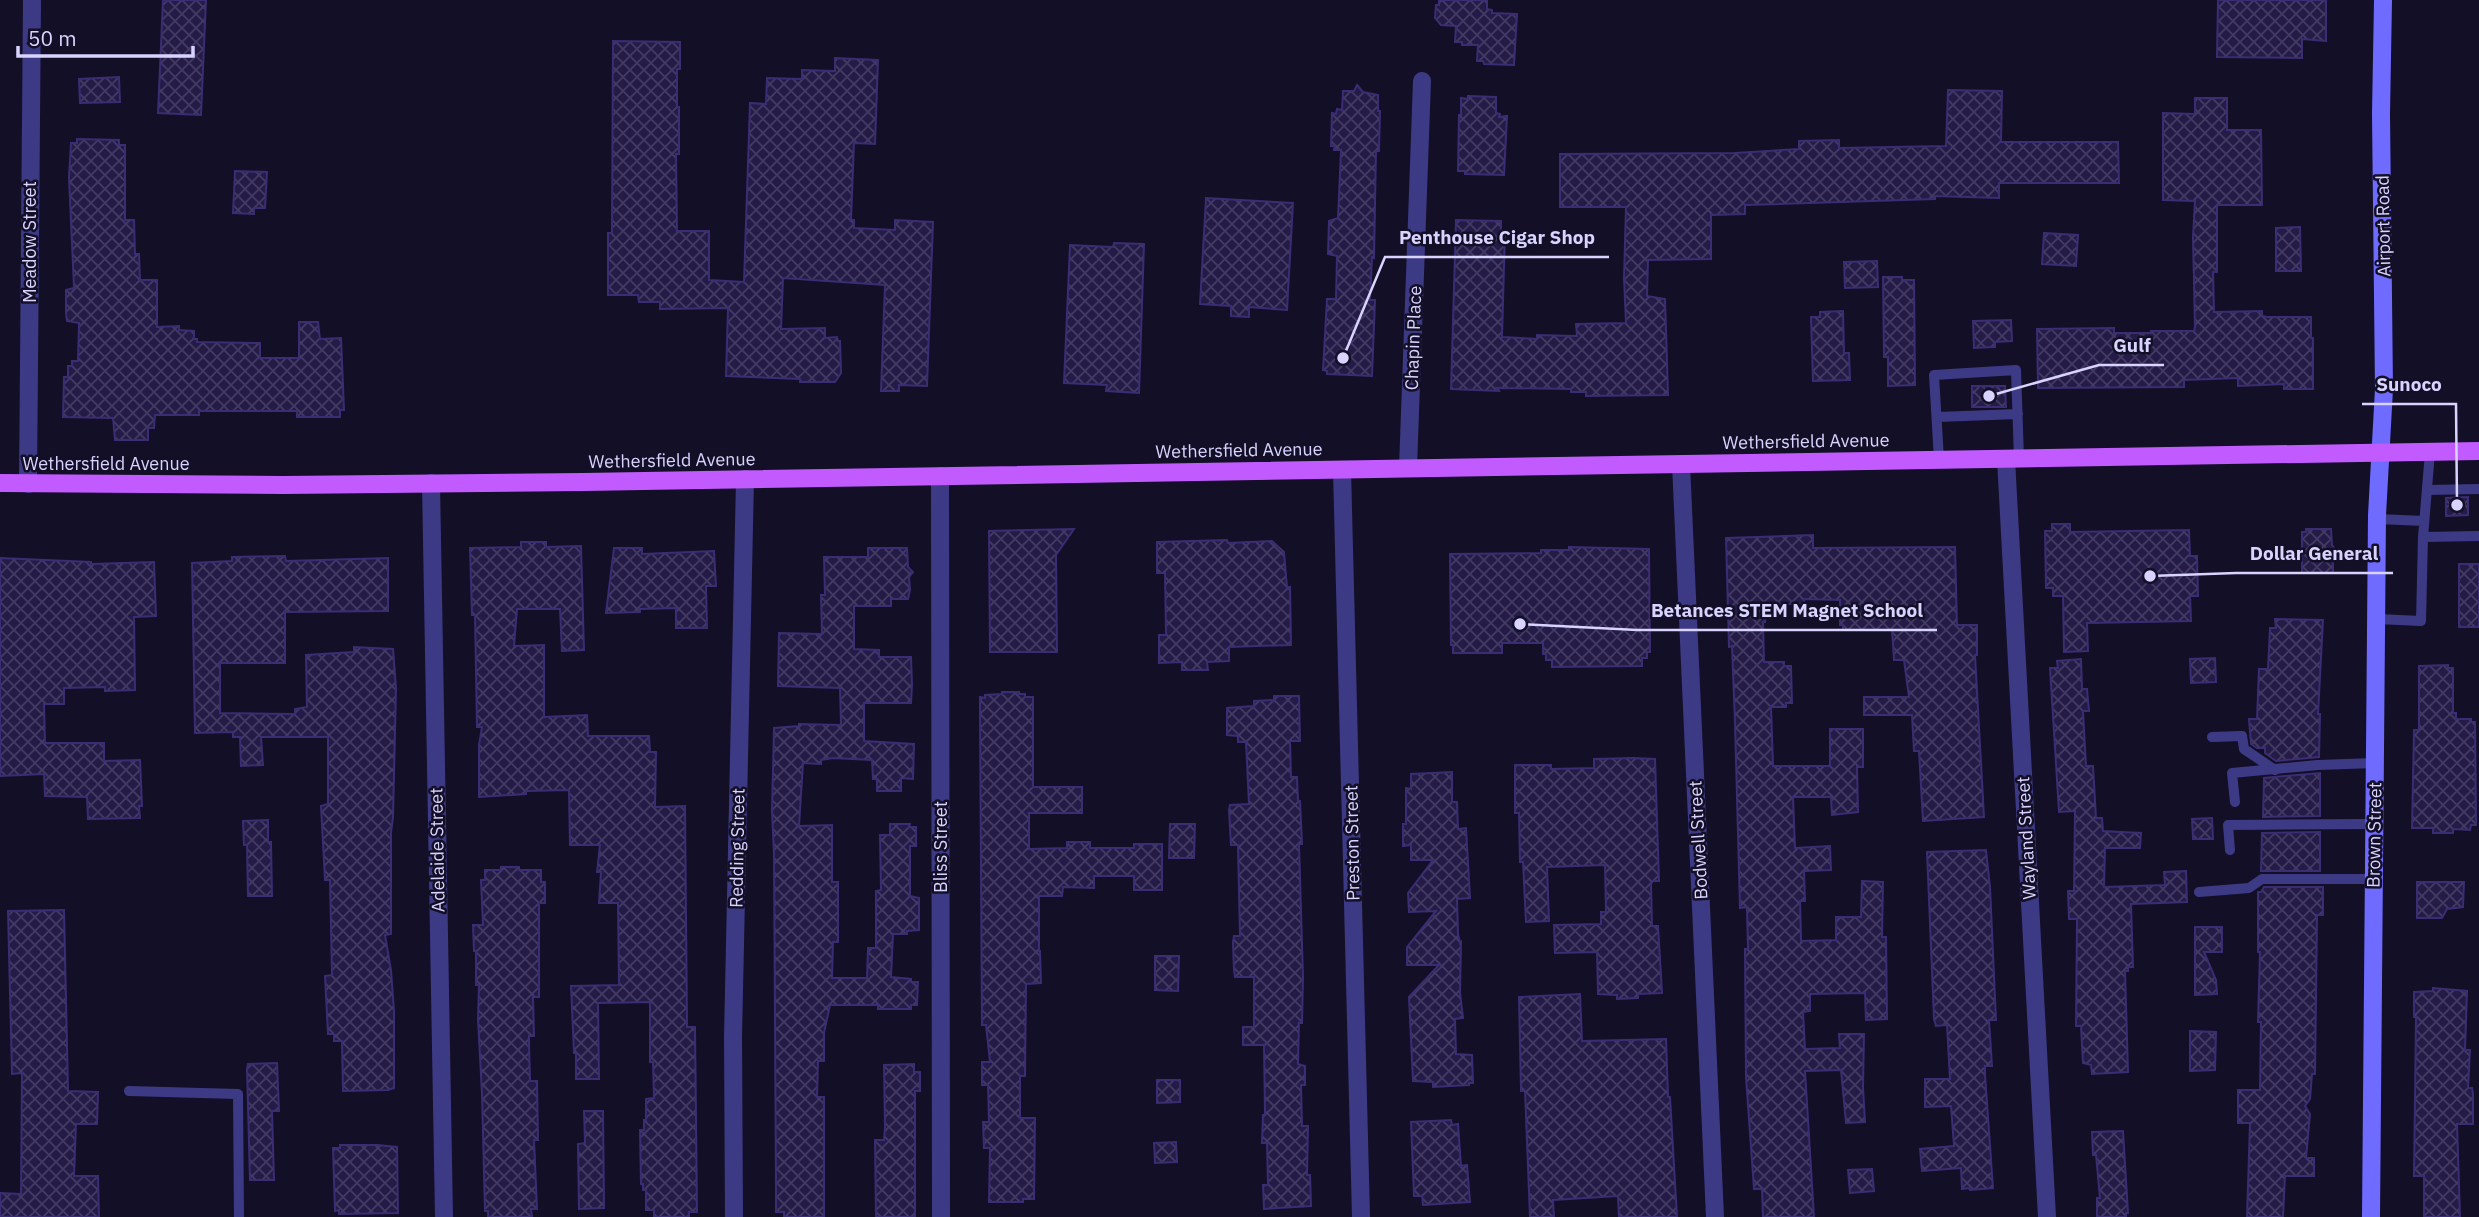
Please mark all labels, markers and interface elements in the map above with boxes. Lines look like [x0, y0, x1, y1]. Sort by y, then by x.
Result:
scale bar [18, 14, 192, 58]
text: 50 m [28, 24, 77, 52]
street label: Airport Road [2371, 175, 2395, 277]
street label: Meadow Street [18, 181, 41, 303]
callout: Penthouse Cigar Shop [1385, 217, 1609, 257]
text: Penthouse Cigar Shop [1399, 225, 1595, 249]
street label: Chapin Place [1400, 285, 1426, 391]
callout: Gulf [2099, 325, 2164, 365]
text: Gulf [2113, 333, 2151, 357]
callout: Sunoco [2362, 364, 2456, 404]
text: Sunoco [2376, 372, 2442, 396]
street label: Wethersfield Avenue [1722, 428, 1890, 454]
street label: Wethersfield Avenue [1155, 437, 1323, 463]
street label: Wethersfield Avenue [588, 447, 756, 473]
street label: Wethersfield Avenue [22, 452, 190, 475]
callout: Dollar General [2236, 533, 2393, 573]
text: Dollar General [2250, 541, 2379, 565]
callout: Betances STEM Magnet School [1637, 590, 1937, 630]
text: Betances STEM Magnet School [1651, 598, 1923, 622]
street label: Wayland Street [2011, 776, 2041, 900]
street label: Bodwell Street [1683, 780, 1713, 900]
street label: Brown Street [2362, 782, 2386, 888]
street label: Preston Street [1339, 785, 1365, 901]
street label: Adelaide Street [424, 787, 450, 913]
street label: Redding Street [724, 788, 750, 908]
street label: Bliss Street [929, 801, 952, 893]

